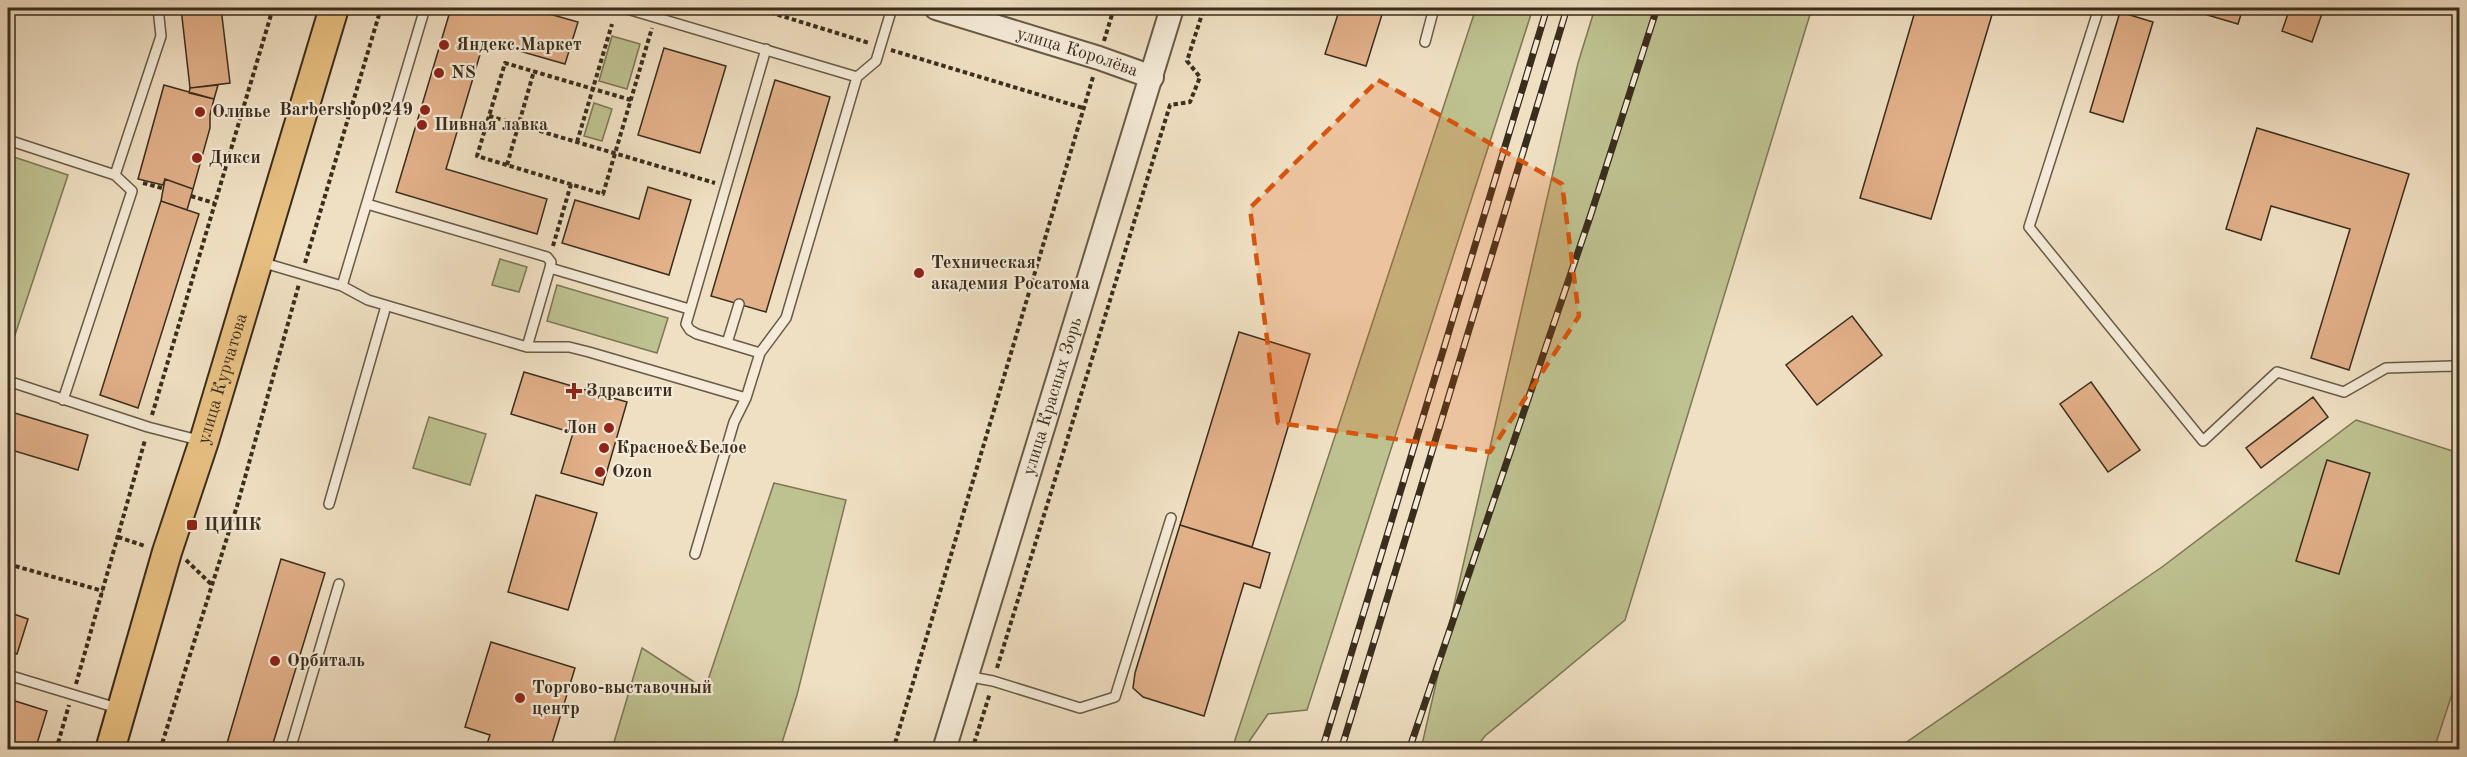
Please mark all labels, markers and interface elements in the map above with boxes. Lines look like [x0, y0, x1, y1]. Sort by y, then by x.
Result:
street label: улица Королёва [1014, 24, 1140, 80]
place label: Яндекс.Маркет [456, 36, 582, 54]
marker: Яндекс.Маркет [437, 38, 451, 52]
place label: NS [451, 64, 476, 82]
marker: NS [432, 66, 446, 80]
place label: Barbershop0249 [279, 101, 413, 119]
place label: Оливье [212, 103, 271, 121]
marker: Barbershop0249 [418, 103, 432, 117]
marker: Оливье [193, 105, 207, 119]
place label: Пивная лавка [434, 116, 548, 134]
marker: Пивная лавка [415, 118, 429, 132]
place label: Дикси [209, 149, 261, 167]
marker: Дикси [190, 151, 204, 165]
place label: Техническая академия Росатома [931, 254, 1090, 293]
marker: Техническая академия Росатома [912, 266, 926, 280]
street label: улица Курчатова [195, 311, 251, 447]
street label: улица Красных Зорь [1020, 315, 1085, 478]
place label: Здравсити [586, 382, 672, 400]
marker: Здравсити [567, 384, 581, 398]
place label: Лон [564, 419, 597, 437]
marker: Лон [602, 421, 616, 435]
place label: Красное&Белое [616, 439, 747, 457]
marker: Красное&Белое [597, 441, 611, 455]
place label: Ozon [612, 463, 652, 481]
marker: Ozon [593, 465, 607, 479]
place label: ЦИПК [204, 516, 262, 534]
marker: ЦИПК [185, 518, 199, 532]
place label: Орбиталь [287, 652, 365, 670]
marker: Орбиталь [268, 654, 282, 668]
place label: Торгово-выставочный центр [532, 679, 712, 718]
marker: Торгово-выставочный центр [513, 691, 527, 705]

